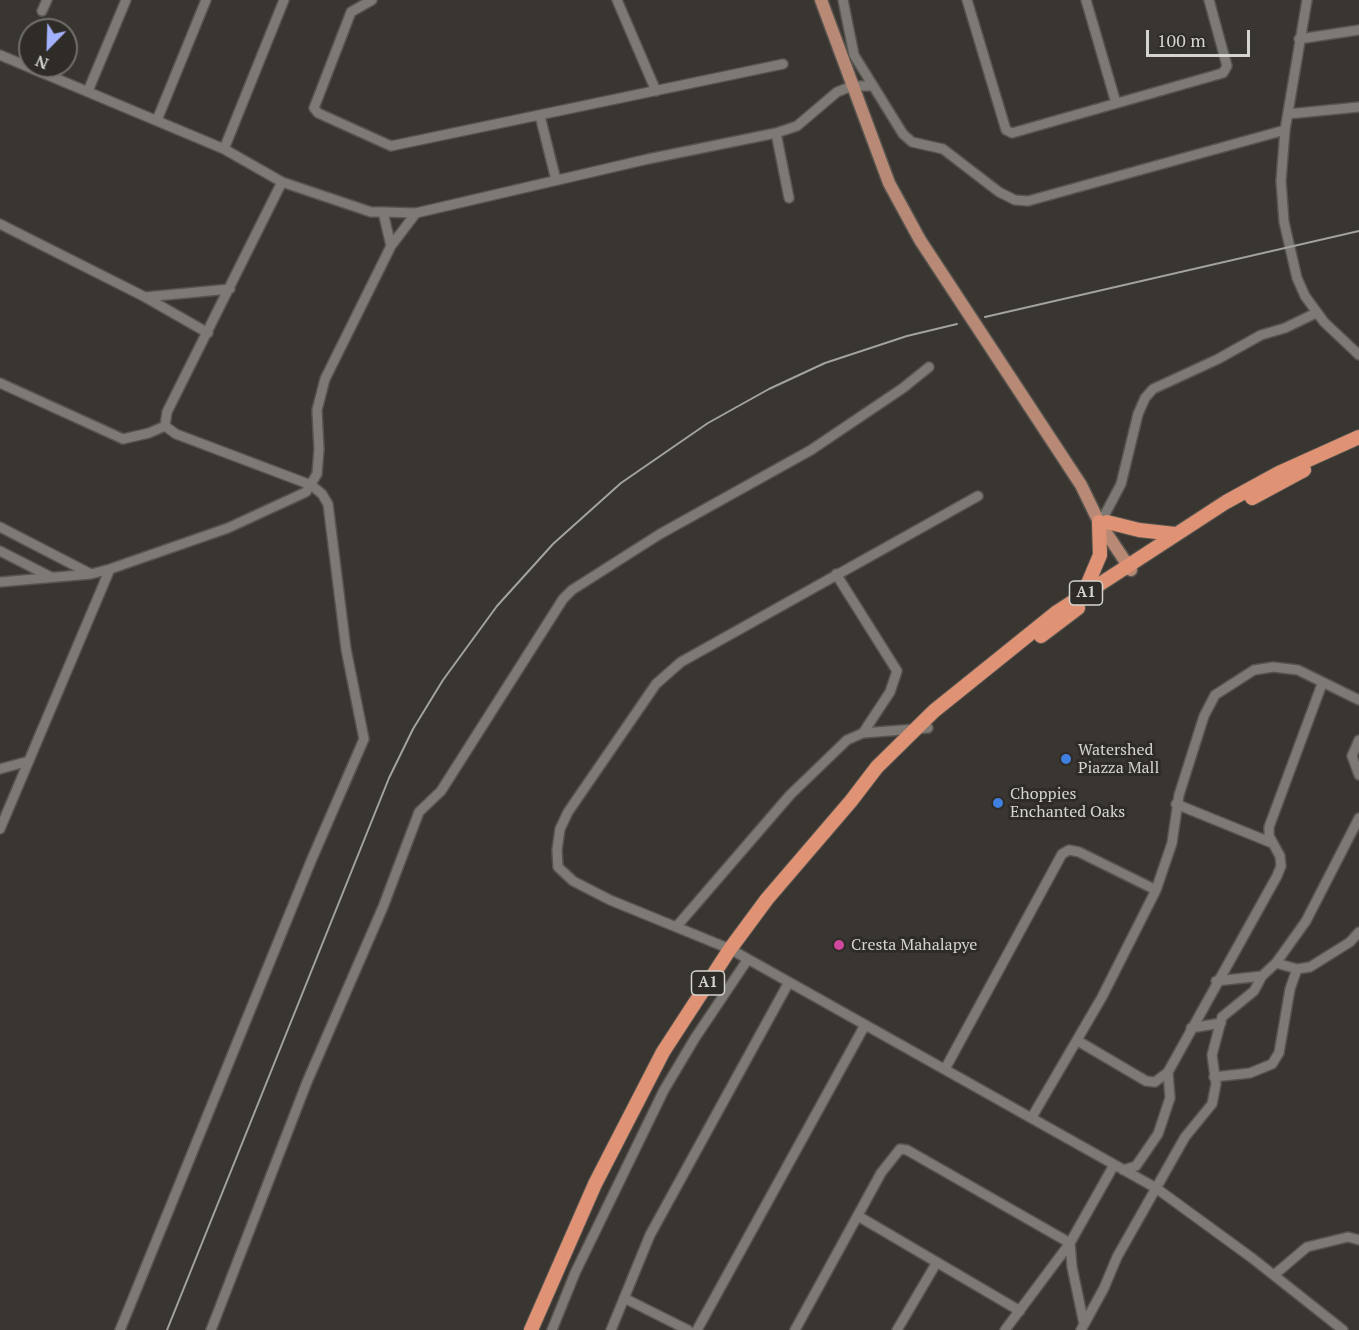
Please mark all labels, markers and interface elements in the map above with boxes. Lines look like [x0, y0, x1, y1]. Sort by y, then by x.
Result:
north arrow [18, 18, 78, 78]
scale bar [1149, 18, 1252, 56]
text: 100 m [1157, 28, 1206, 52]
text: N [32, 50, 52, 75]
road number: A1 [1070, 581, 1102, 605]
place label: Watershed Piazza Mall [1078, 740, 1159, 778]
marker: Watershed Piazza Mall [1059, 752, 1073, 766]
place label: Choppies Enchanted Oaks [1010, 784, 1125, 822]
marker: Choppies Enchanted Oaks [991, 796, 1005, 810]
place label: Cresta Mahalapye [851, 935, 977, 955]
marker: Cresta Mahalapye [832, 938, 846, 952]
road number: A1 [692, 971, 724, 995]

